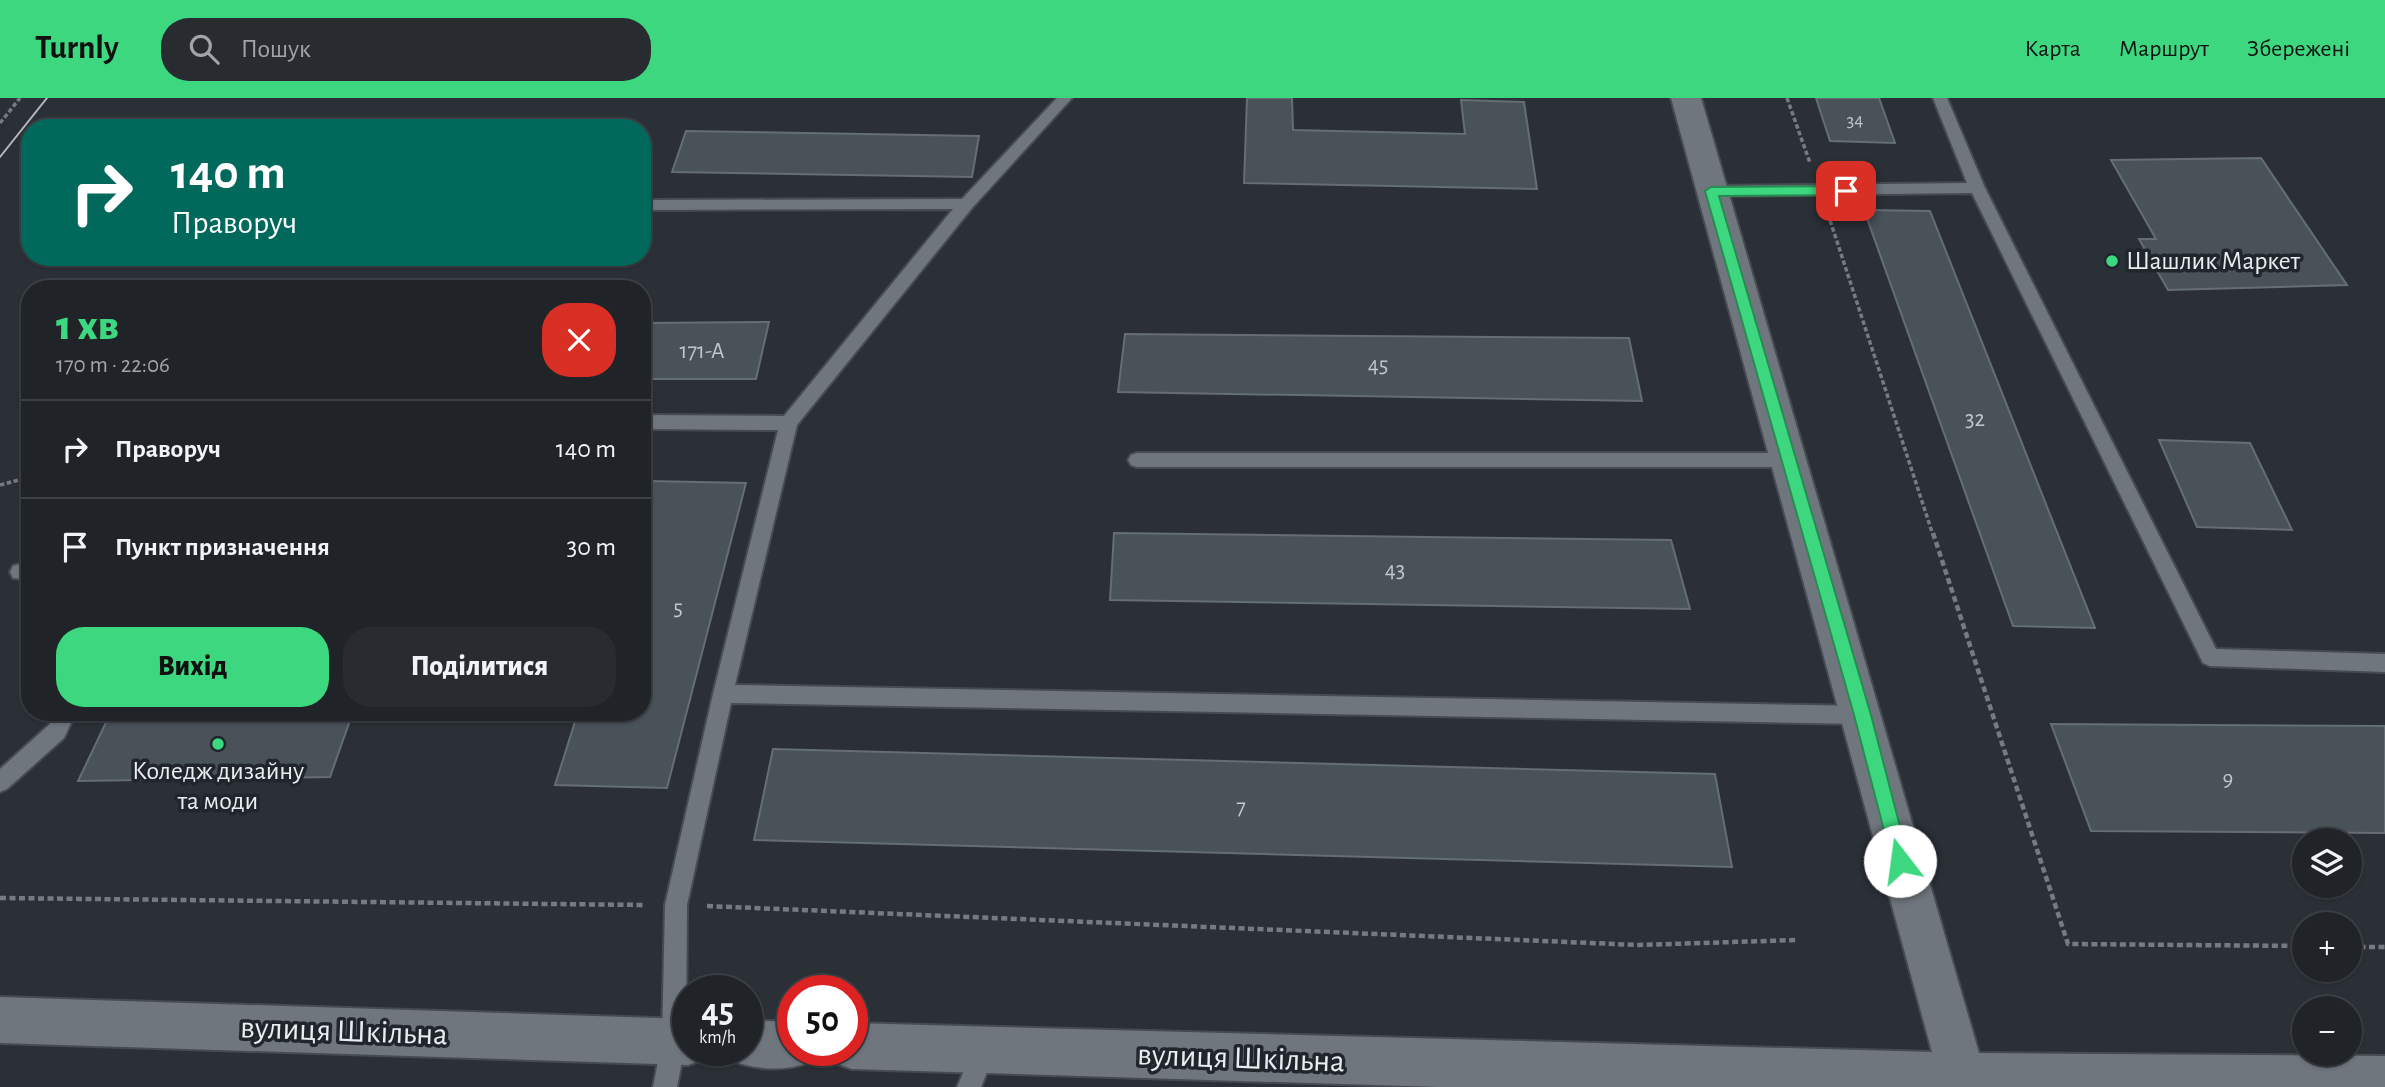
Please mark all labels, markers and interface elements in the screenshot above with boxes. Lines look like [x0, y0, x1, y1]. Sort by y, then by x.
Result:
search box [161, 18, 651, 81]
icon: search [185, 30, 223, 68]
text: Turnly [35, 32, 119, 65]
text: Пошук [241, 36, 311, 62]
text: Карта [2025, 37, 2081, 61]
text: Маршрут [2119, 37, 2209, 61]
text: Збережені [2247, 37, 2350, 61]
house number: 34 [1847, 111, 1863, 130]
icon: right [56, 147, 147, 238]
text: 140 m [171, 149, 286, 198]
pin [1816, 161, 1876, 221]
icon: arrive [1827, 172, 1865, 210]
text: Праворуч [171, 207, 297, 239]
place label: Шашлик Маркет [2126, 248, 2301, 274]
marker: Шашлик Маркет [2104, 253, 2120, 269]
button: close [542, 303, 616, 377]
text: 1 хв [56, 305, 119, 347]
house number: 171-А [680, 340, 724, 363]
text: 170 m · 22:06 [56, 354, 170, 377]
house number: 45 [1368, 354, 1388, 377]
house number: 32 [1965, 408, 1985, 431]
icon: right [56, 430, 94, 468]
text: Праворуч [115, 436, 221, 462]
text: 140 m [556, 436, 616, 462]
icon: arrive [56, 528, 94, 566]
text: Пункт призначення [115, 534, 330, 560]
text: 30 m [566, 534, 616, 560]
house number: 43 [1385, 559, 1405, 582]
house number: 5 [673, 597, 683, 620]
button: Вихід [56, 627, 329, 707]
button: Поділитися [343, 627, 616, 707]
marker: Коледж дизайну та моди [210, 736, 226, 752]
place label: Коледж дизайну та моди [132, 758, 304, 814]
house number: 9 [2223, 768, 2233, 791]
house number: 7 [1236, 796, 1246, 819]
position arrow [1863, 824, 1937, 898]
map controls [2292, 828, 2362, 1066]
button: layers [2292, 828, 2362, 898]
button: + [2292, 912, 2362, 982]
speed limit sign: 50 [777, 975, 868, 1066]
text: 45 [701, 994, 734, 1029]
button: − [2292, 996, 2362, 1066]
street label: вулиця Шкільна [240, 1011, 448, 1051]
text: km/h [699, 1029, 736, 1047]
street label: вулиця Шкільна [1137, 1038, 1345, 1078]

